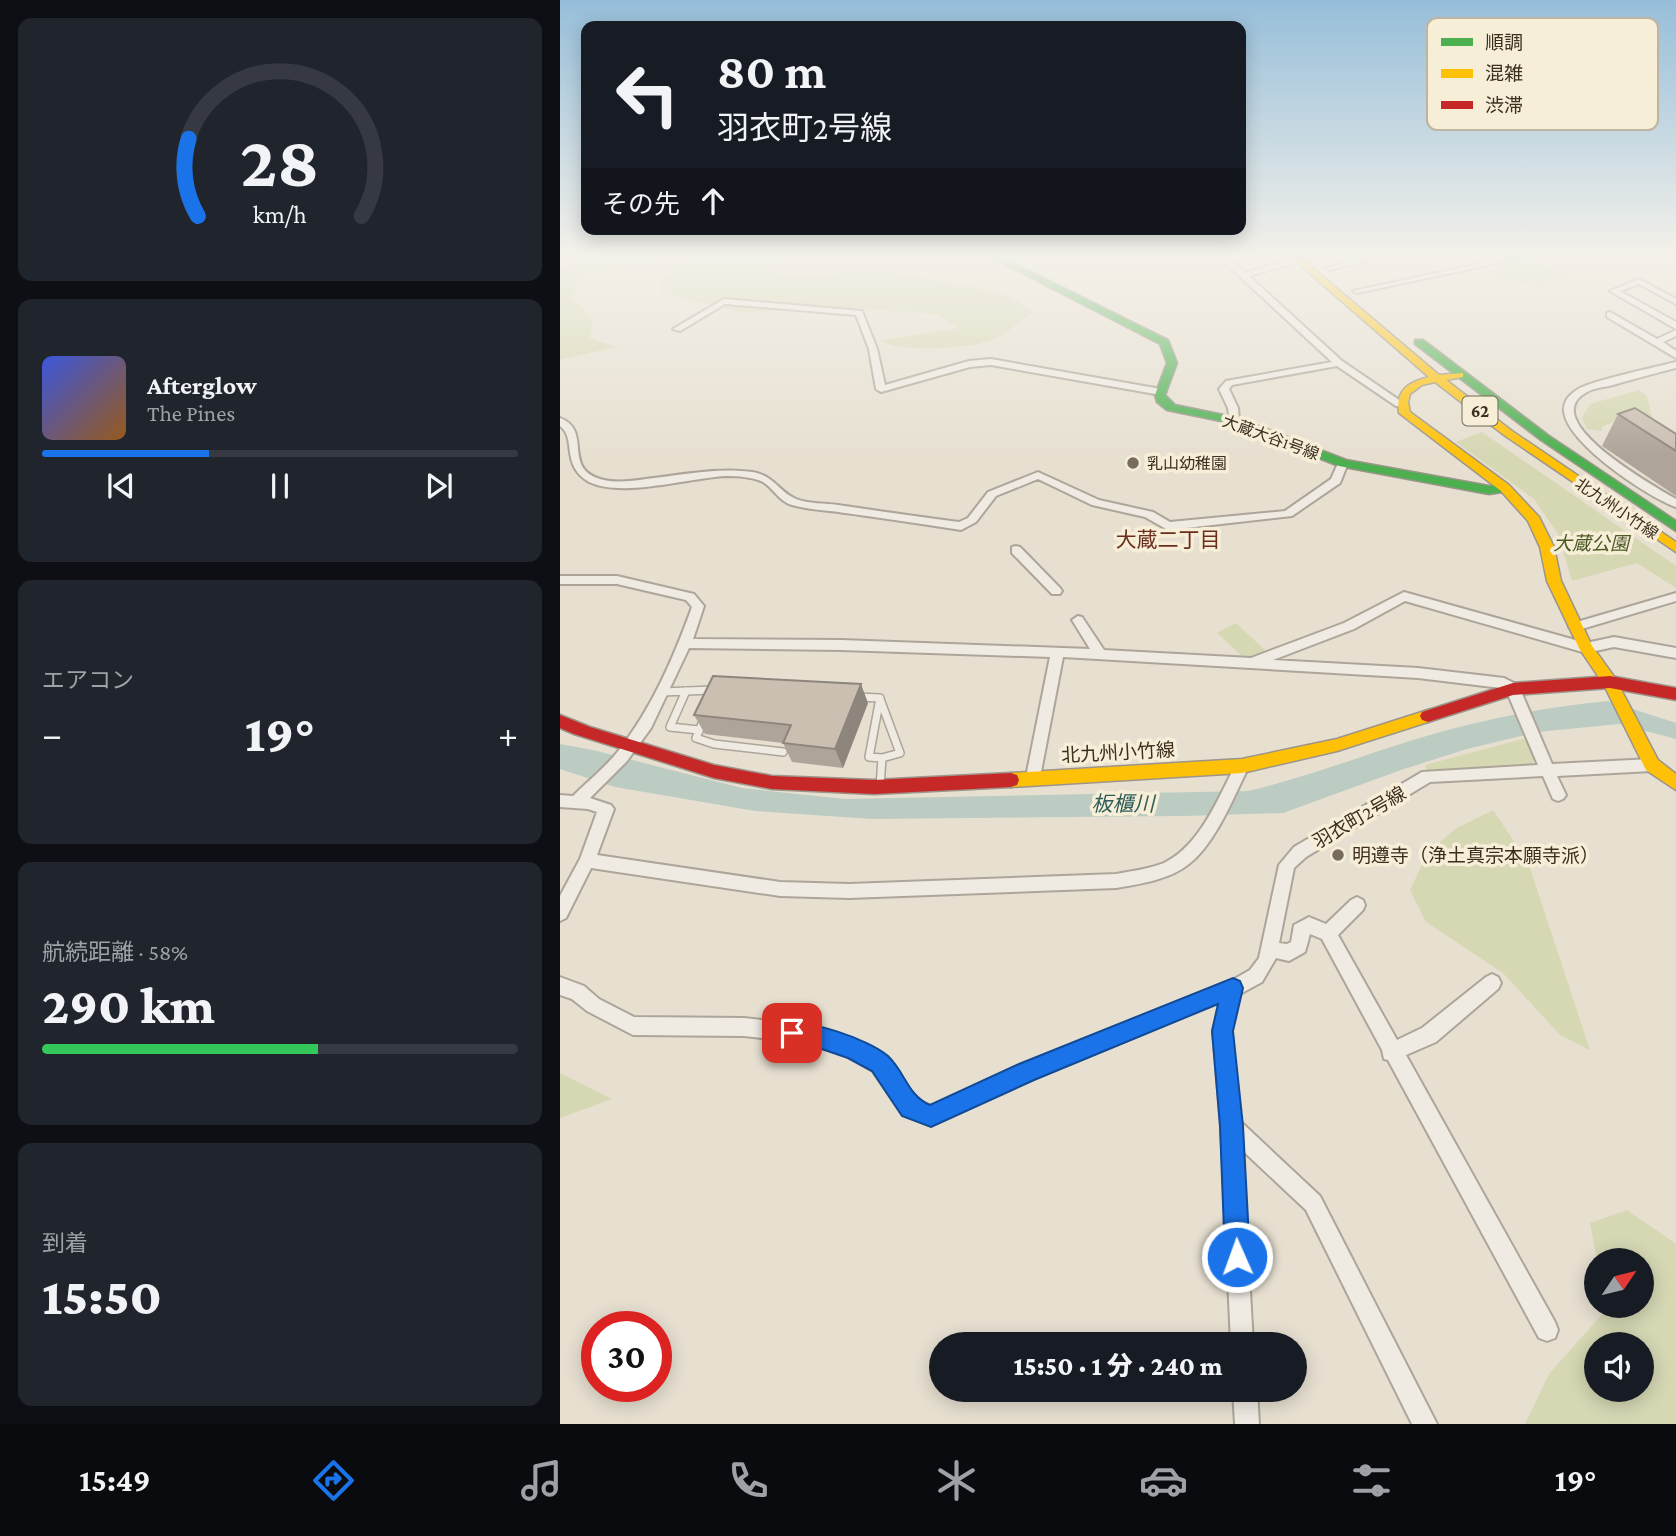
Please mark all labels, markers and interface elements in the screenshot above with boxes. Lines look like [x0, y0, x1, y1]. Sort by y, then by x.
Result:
legend [1427, 18, 1658, 130]
text: 順調 [1485, 32, 1523, 53]
text: 80 m [717, 44, 826, 99]
icon: left [602, 49, 693, 140]
text: 混雑 [1485, 63, 1523, 84]
text: 渋滞 [1485, 95, 1523, 116]
text: 羽衣町2号線 [717, 110, 892, 146]
text: 28 [240, 121, 320, 202]
icon: ahead [694, 182, 732, 220]
text: その先 [602, 190, 680, 219]
text: km/h [253, 200, 307, 227]
text: Afterglow [147, 371, 257, 400]
road number: 62 [1462, 396, 1497, 426]
text: The Pines [147, 400, 235, 426]
street label: 大蔵大谷1号線 [1220, 412, 1321, 463]
marker: 乳山幼稚園 [1125, 455, 1141, 471]
place label: 乳山幼稚園 [1147, 455, 1227, 472]
icon: previous [102, 467, 140, 505]
icon: pause [261, 467, 299, 505]
icon: next [420, 467, 458, 505]
street label: 北九州小竹線 [1572, 475, 1661, 542]
district label: 大蔵二丁目 [1116, 528, 1221, 552]
park label: 大蔵公園 [1553, 533, 1632, 554]
text: エアコン [42, 667, 134, 693]
text: 19° [245, 704, 315, 762]
text: − [42, 713, 62, 755]
text: + [498, 713, 518, 755]
street label: 北九州小竹線 [1061, 739, 1176, 766]
street label: 羽衣町2号線 [1309, 782, 1410, 853]
water label: 板櫃川 [1092, 792, 1156, 816]
place label: 明遵寺（浄土真宗本願寺派） [1352, 845, 1599, 866]
marker: 明遵寺（浄土真宗本願寺派） [1330, 847, 1346, 863]
text: 航続距離 · 58% [42, 939, 188, 965]
text: 290 km [42, 976, 215, 1034]
pin [762, 1003, 822, 1063]
icon: arrive [773, 1014, 811, 1052]
position arrow [1200, 1220, 1274, 1294]
text: 到着 [42, 1230, 88, 1256]
north arrow [1584, 1248, 1654, 1318]
map controls [1584, 1248, 1654, 1402]
text: 15:50 [42, 1267, 162, 1325]
speed limit sign: 30 [581, 1311, 672, 1402]
button: sound [1584, 1332, 1654, 1402]
text: 15:50 · 1 分 · 240 m [1014, 1352, 1223, 1381]
icon: directions [309, 1456, 358, 1505]
icon: music [517, 1456, 566, 1505]
icon: phone [724, 1456, 773, 1505]
icon: climate [932, 1456, 981, 1505]
icon: car [1139, 1456, 1188, 1505]
icon: filters [1347, 1456, 1396, 1505]
text: 15:49 [79, 1462, 150, 1498]
text: 19° [1555, 1462, 1597, 1498]

